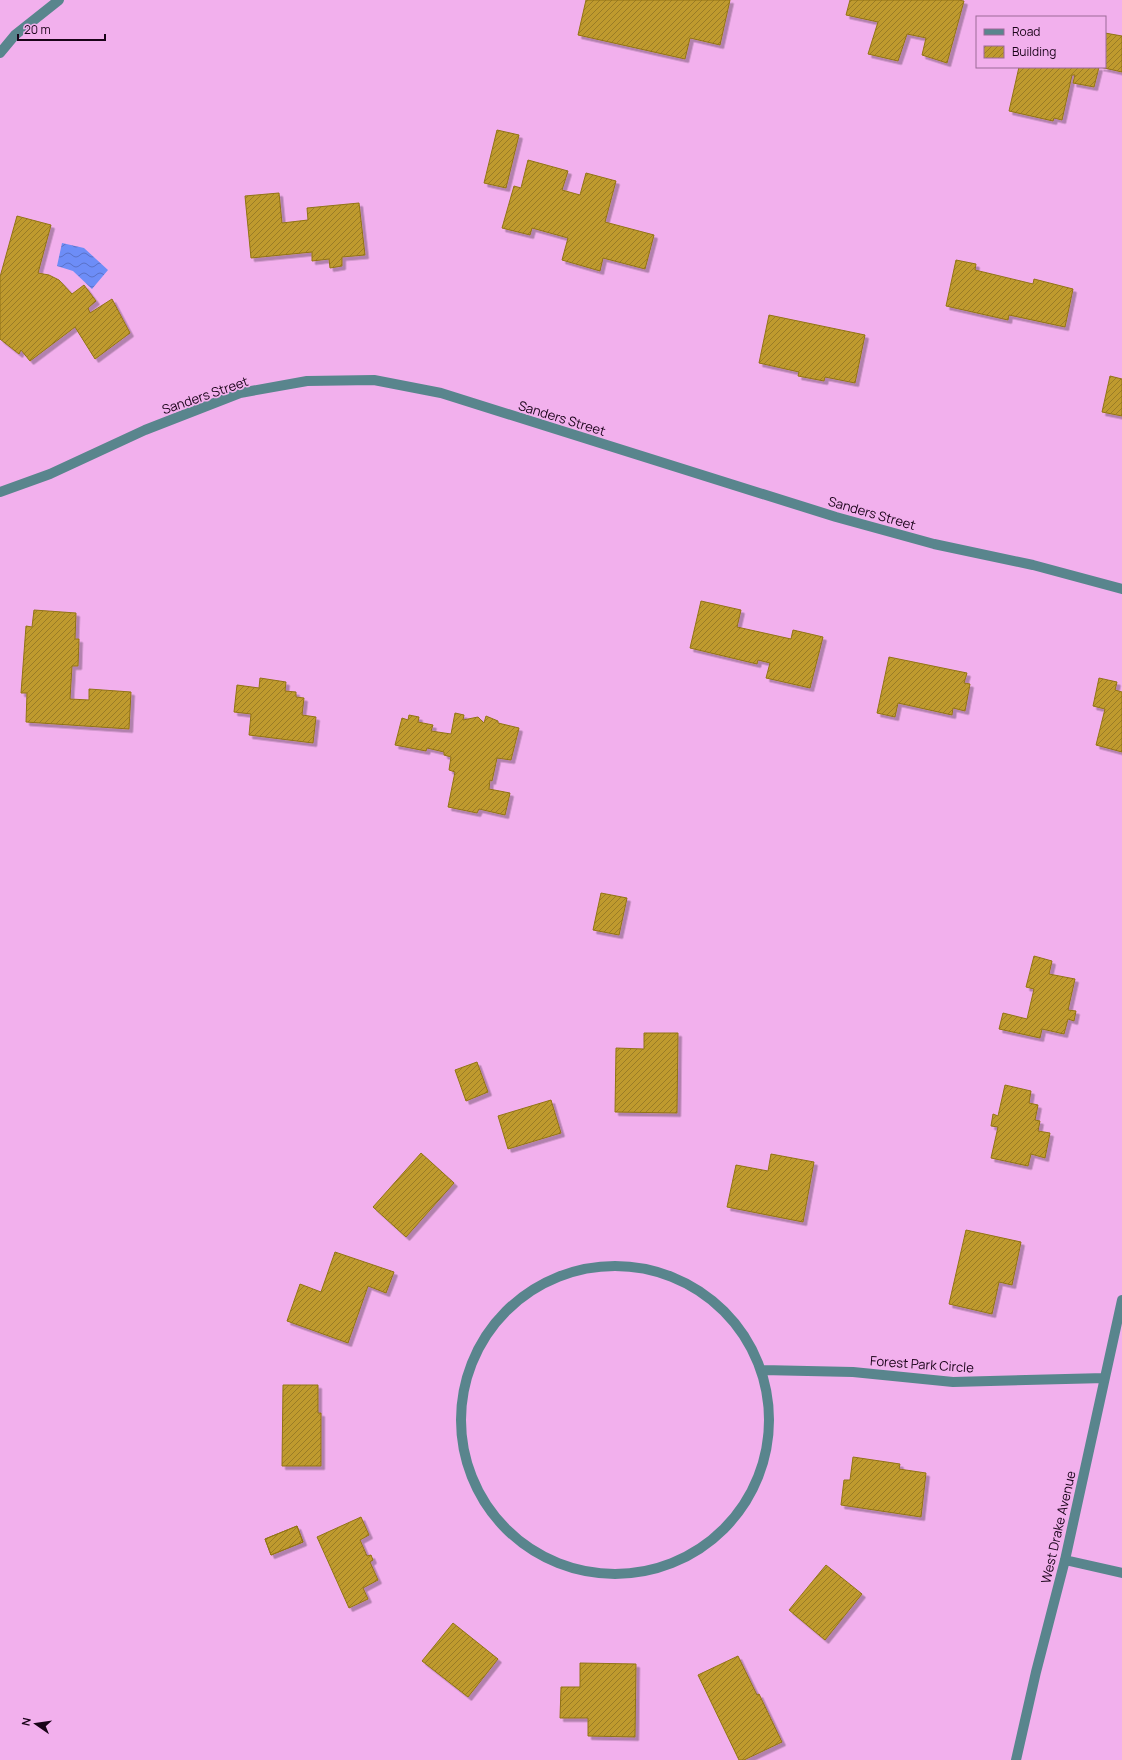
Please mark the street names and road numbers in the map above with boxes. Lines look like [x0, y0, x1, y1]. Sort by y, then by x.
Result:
street label: Sanders Street [159, 372, 251, 418]
street label: Sanders Street [516, 396, 608, 440]
street label: Sanders Street [826, 492, 918, 534]
street label: Forest Park Circle [870, 1351, 975, 1377]
street label: West Drake Avenue [1036, 1469, 1080, 1585]

